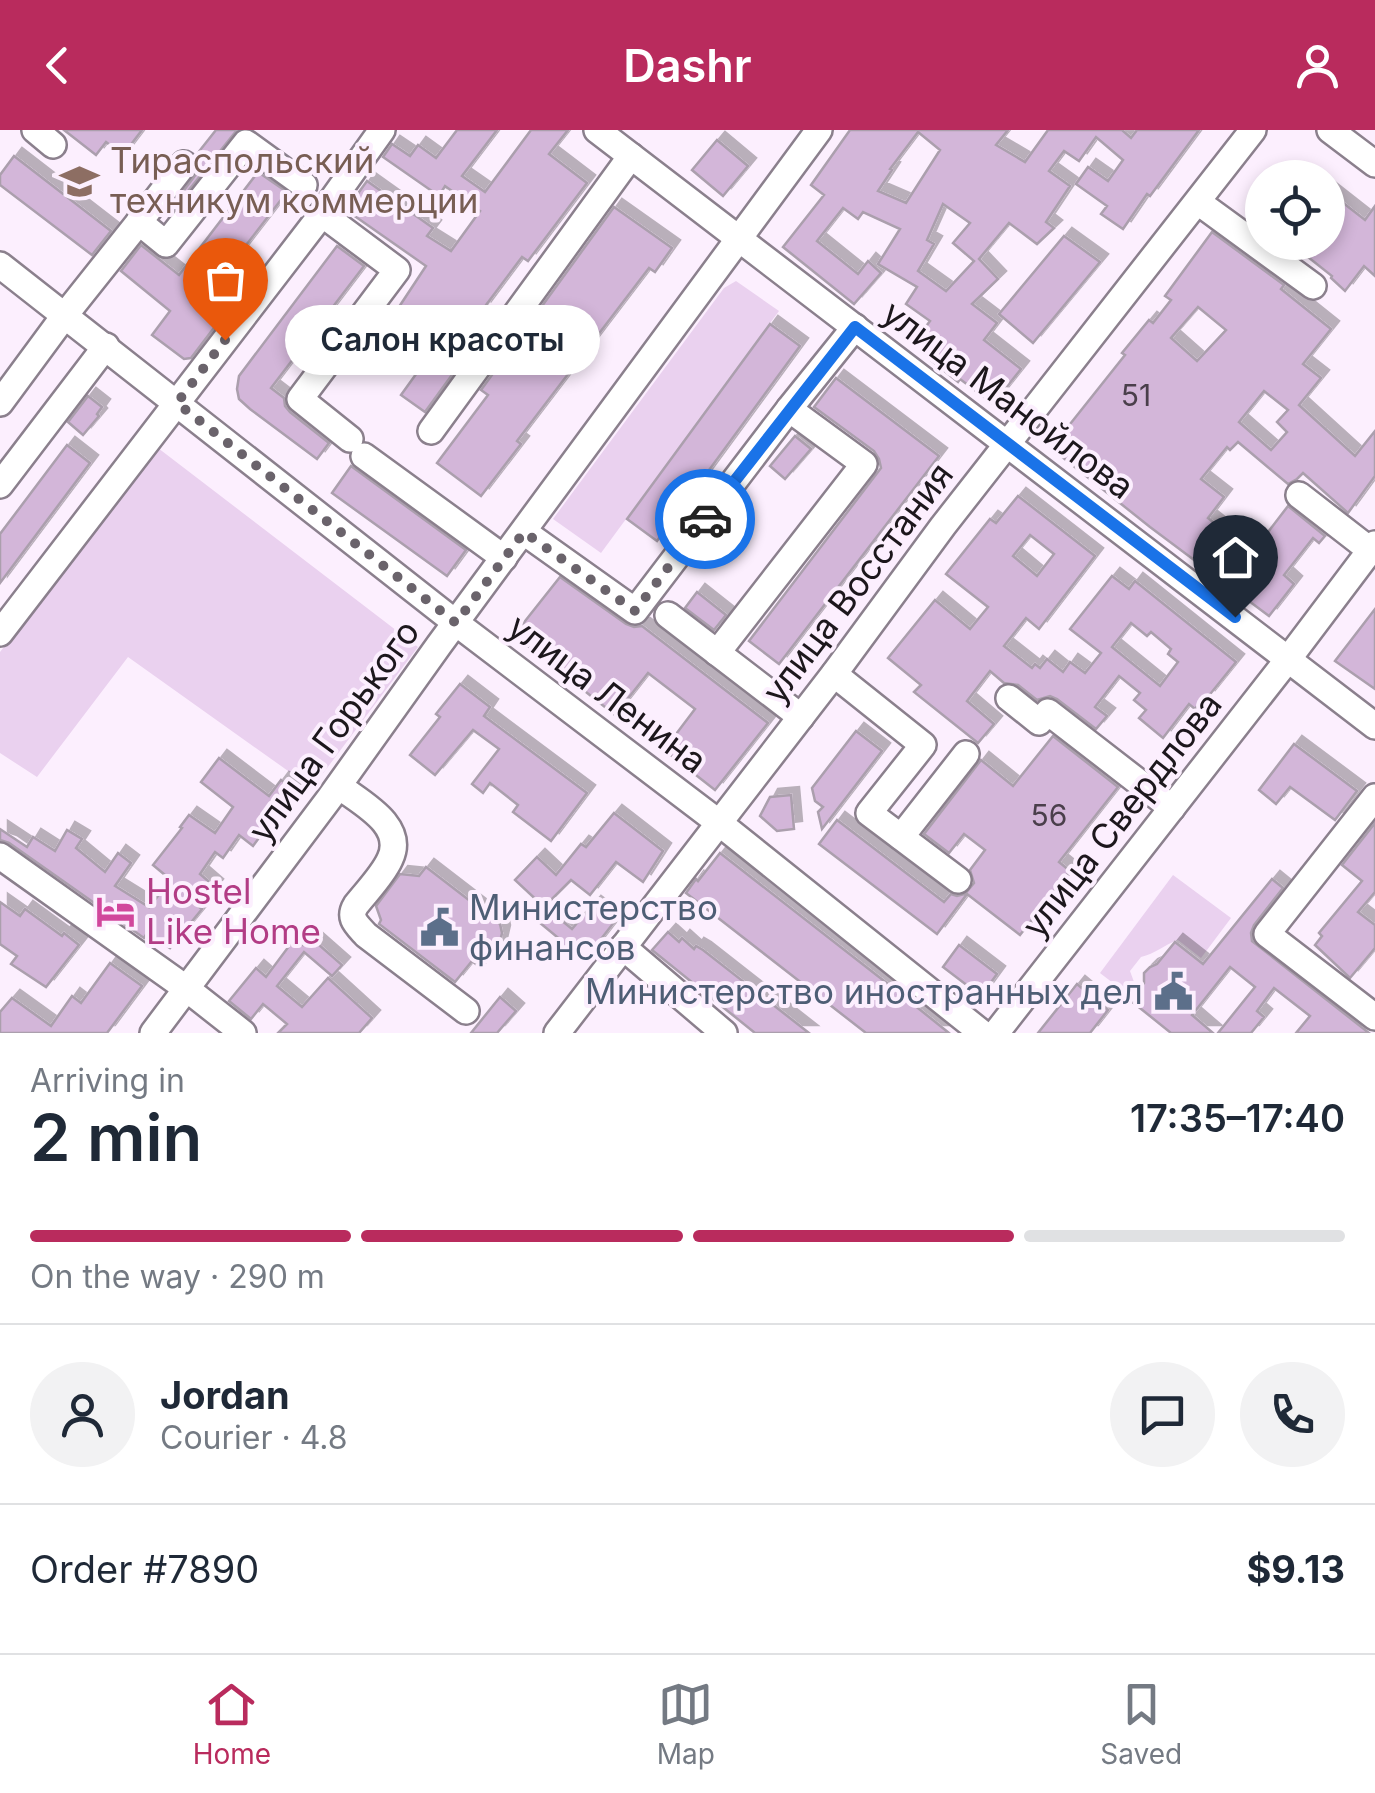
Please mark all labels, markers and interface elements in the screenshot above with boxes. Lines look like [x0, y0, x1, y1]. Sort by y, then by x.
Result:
icon: back [30, 38, 85, 93]
text: Dashr [623, 38, 752, 93]
icon: person [1290, 38, 1345, 93]
place label: Тираспольский техникум коммерции [110, 139, 478, 221]
school or university icon: Тираспольский техникум коммерции [59, 160, 101, 202]
map controls [1245, 160, 1345, 260]
button: locate [1245, 160, 1345, 260]
pin [183, 238, 268, 341]
icon: bag [198, 253, 253, 308]
street label: улица Манойлова [875, 291, 1142, 507]
callout: Салон красоты [285, 305, 600, 375]
text: Салон красоты [320, 320, 565, 359]
house number: 51 [1121, 377, 1151, 413]
street label: улица Восстания [753, 454, 961, 711]
courier [655, 469, 755, 569]
icon: car [678, 492, 733, 547]
pin [1193, 515, 1278, 618]
icon: home [1208, 530, 1263, 585]
street label: улица Ленина [500, 605, 715, 781]
street label: улица Горького [239, 611, 428, 849]
street label: улица Свердлова [1013, 684, 1230, 945]
house number: 56 [1031, 797, 1067, 833]
place label: Hostel Like Home [146, 870, 321, 952]
place label: Министерство финансов [469, 886, 718, 968]
hotel icon: Hostel Like Home [95, 891, 137, 933]
public building icon: Министерство финансов [418, 907, 460, 949]
place label: Министерство иностранных дел [585, 970, 1143, 1012]
public building icon: Министерство иностранных дел [1152, 971, 1194, 1013]
text: Arriving in [30, 1061, 185, 1100]
text: 17:35–17:40 [1130, 1095, 1345, 1141]
text: 2 min [30, 1098, 202, 1177]
text: On the way · 290 m [30, 1257, 325, 1296]
button: person [30, 1362, 135, 1467]
button: chat [1110, 1362, 1215, 1467]
button: phone [1240, 1362, 1345, 1467]
text: Jordan [160, 1372, 290, 1418]
text: Courier · 4.8 [160, 1418, 348, 1457]
text: Order #7890 [30, 1546, 259, 1592]
text: $9.13 [1246, 1546, 1345, 1592]
tab: Home [193, 1677, 271, 1771]
tab: Map [657, 1677, 715, 1771]
tab: Saved [1100, 1677, 1182, 1771]

